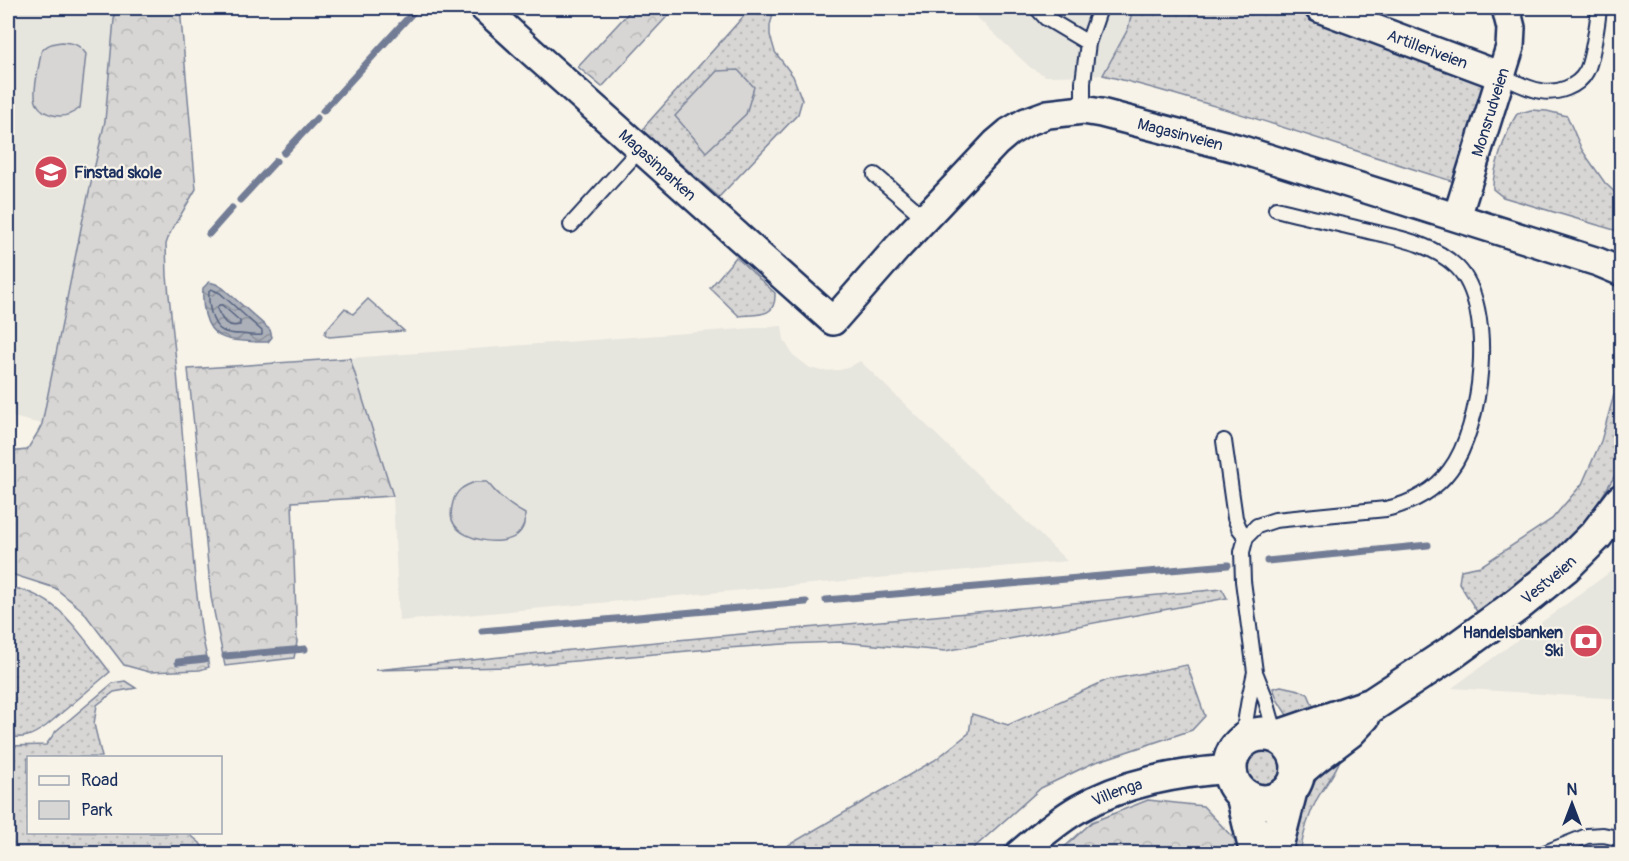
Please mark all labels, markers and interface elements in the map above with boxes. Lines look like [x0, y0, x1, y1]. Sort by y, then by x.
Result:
street label: Artilleriveien [1384, 25, 1470, 74]
street label: Monsrudveien [1467, 65, 1514, 159]
street label: Magasinveien [1135, 114, 1225, 155]
street label: Magasinparken [614, 125, 700, 205]
school or university icon: Finstad skole [33, 154, 69, 190]
place label: Finstad skole [74, 163, 163, 183]
street label: Vestveien [1517, 552, 1581, 609]
place label: Handelsbanken Ski [1463, 623, 1563, 661]
bank icon: Handelsbanken Ski [1568, 623, 1604, 659]
legend [27, 756, 222, 834]
text: Road [81, 769, 118, 792]
street label: Villenga [1089, 774, 1144, 811]
north arrow [1542, 774, 1602, 834]
text: N [1567, 780, 1578, 800]
text: Park [81, 799, 113, 822]

